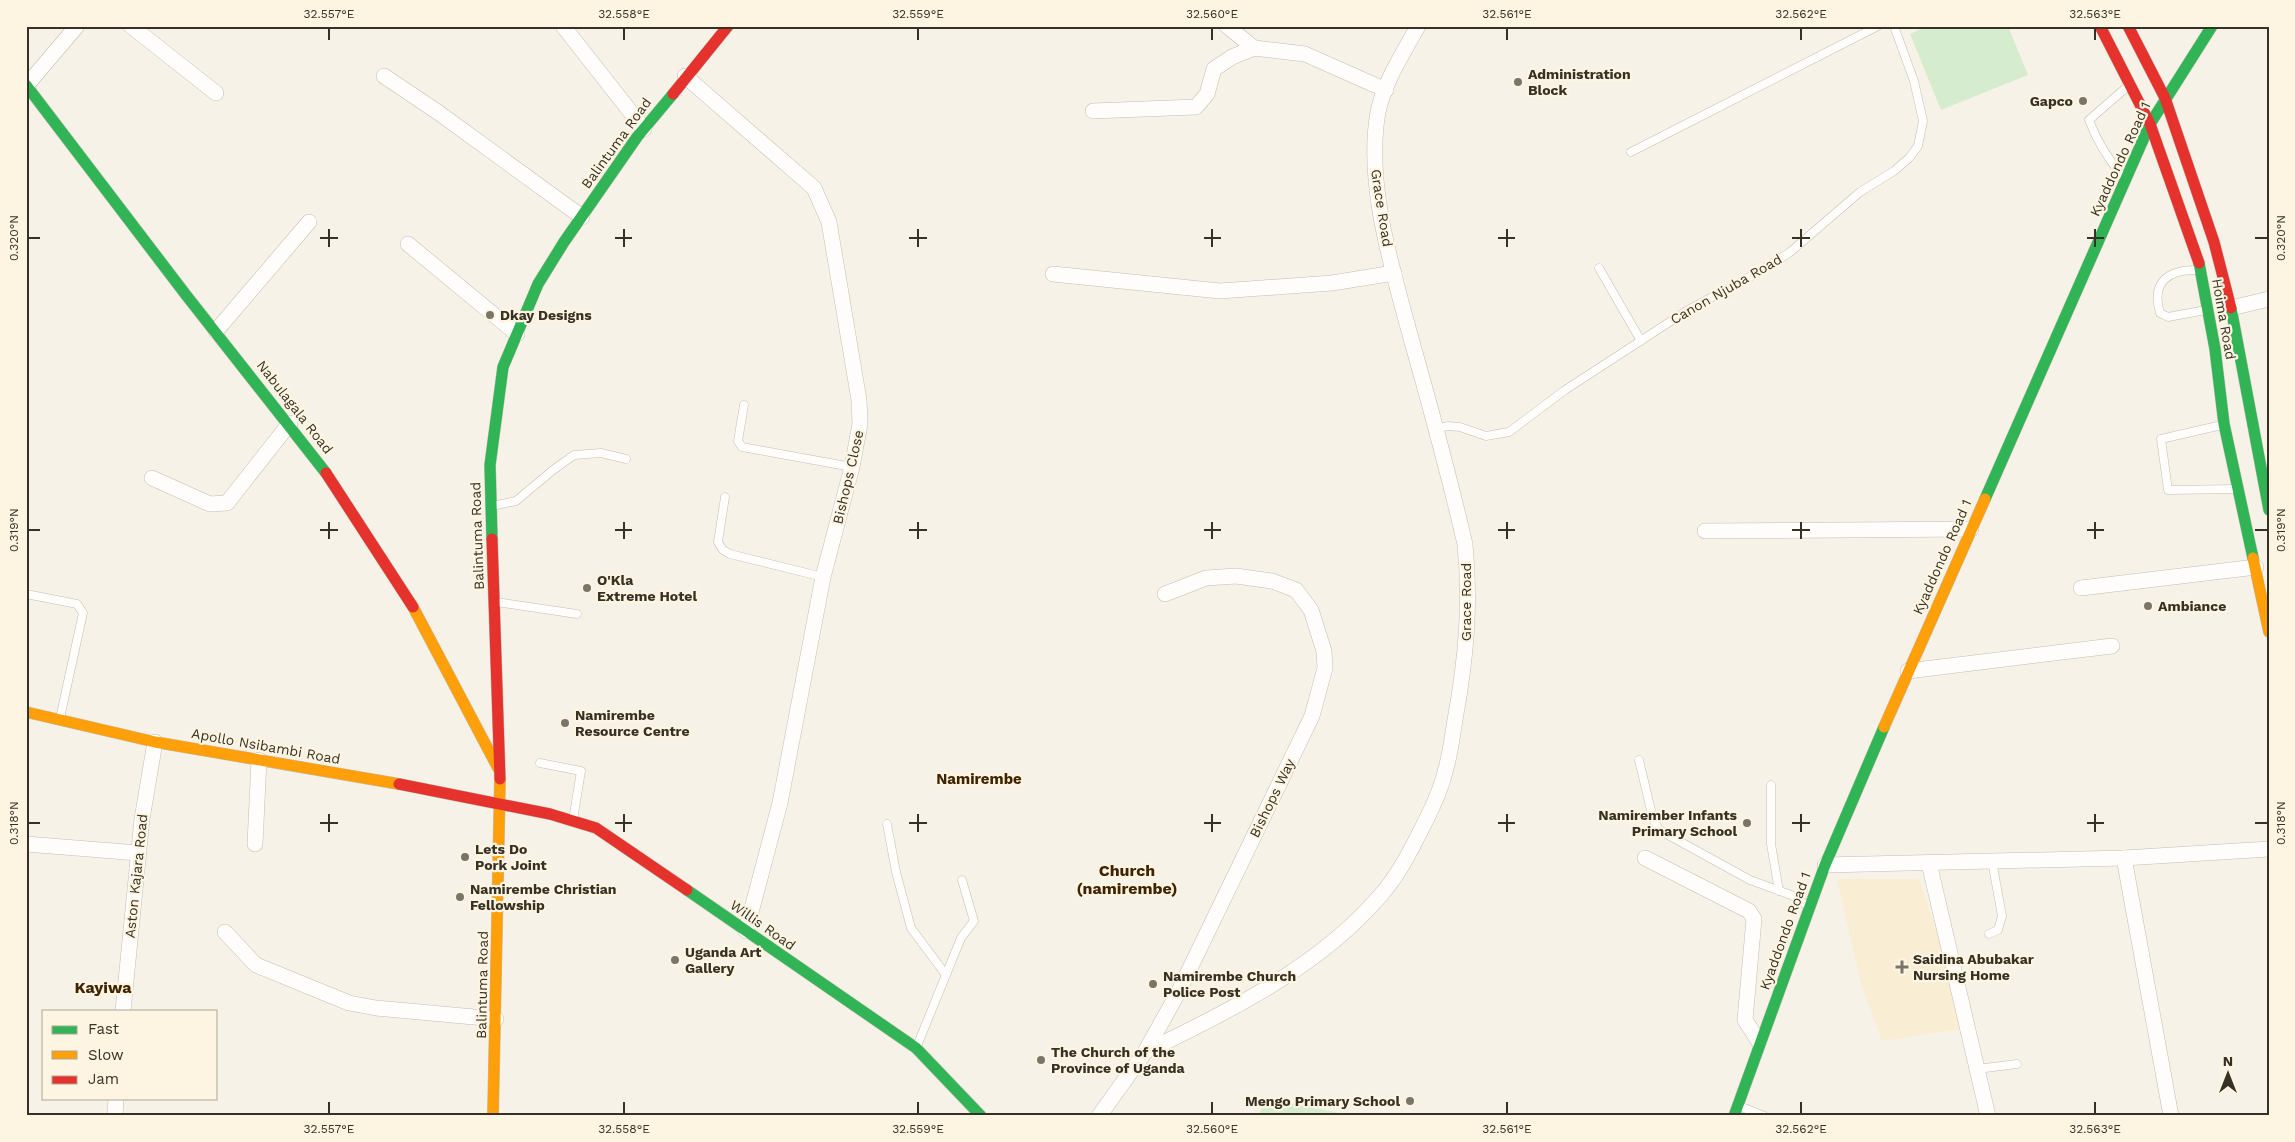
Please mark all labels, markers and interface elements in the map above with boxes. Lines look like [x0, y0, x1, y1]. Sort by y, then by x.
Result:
text: 32.557°E [303, 7, 355, 21]
text: 32.558°E [598, 7, 650, 21]
text: 32.559°E [892, 7, 944, 21]
text: 32.560°E [1186, 7, 1238, 21]
text: 32.561°E [1482, 7, 1532, 21]
text: 32.562°E [1775, 7, 1827, 21]
text: 32.563°E [2069, 7, 2121, 21]
place label: Administration Block [1528, 66, 1631, 98]
marker: Administration Block [1512, 76, 1524, 88]
place label: Gapco [2030, 93, 2073, 109]
street label: Balintuma Road [578, 95, 654, 191]
marker: Gapco [2077, 95, 2089, 107]
street label: Kyaddondo Road 1 [2087, 99, 2153, 219]
street label: Grace Road [1368, 168, 1396, 248]
text: 0.320°N [7, 215, 21, 261]
text: 0.320°N [2274, 215, 2288, 261]
street label: Canon Njuba Road [1667, 251, 1785, 327]
street label: Hoima Road [2209, 277, 2239, 361]
place label: Dkay Designs [500, 307, 592, 323]
marker: Dkay Designs [484, 309, 496, 321]
street label: Nabulagala Road [254, 357, 336, 457]
street label: Bishops Close [829, 428, 867, 526]
street label: Balintuma Road [467, 482, 487, 590]
street label: Kyaddondo Road 1 [1909, 497, 1975, 617]
text: 0.319°N [7, 508, 21, 552]
text: 0.319°N [2274, 508, 2288, 552]
street label: Grace Road [1458, 563, 1474, 641]
place label: O'Kla Extreme Hotel [597, 572, 697, 604]
marker: O'Kla Extreme Hotel [581, 582, 593, 594]
place label: Ambiance [2158, 598, 2226, 614]
marker: Ambiance [2142, 600, 2154, 612]
place label: Namirembe Resource Centre [575, 707, 690, 739]
marker: Namirembe Resource Centre [559, 717, 571, 729]
street label: Apollo Nsibambi Road [190, 725, 342, 767]
street label: Bishops Way [1246, 755, 1298, 840]
district label: Namirembe [936, 770, 1022, 788]
text: 0.318°N [7, 801, 21, 845]
text: 0.318°N [2274, 801, 2288, 845]
place label: Namirember Infants Primary School [1598, 807, 1738, 839]
street label: Aston Kajara Road [122, 813, 150, 939]
marker: Namirember Infants Primary School [1741, 817, 1753, 829]
place label: Lets Do Pork Joint [475, 841, 547, 873]
marker: Lets Do Pork Joint [459, 851, 471, 863]
district label: Church (namirembe) [1076, 861, 1178, 898]
street label: Kyaddondo Road 1 [1756, 870, 1814, 992]
place label: Namirembe Christian Fellowship [470, 881, 617, 913]
marker: Namirembe Christian Fellowship [454, 891, 466, 903]
street label: Willis Road [727, 897, 799, 953]
street label: Balintuma Road [473, 931, 491, 1039]
place label: Uganda Art Gallery [685, 944, 761, 976]
place label: Saidina Abubakar Nursing Home [1913, 951, 2034, 983]
marker: Uganda Art Gallery [669, 954, 681, 966]
marker: Saidina Abubakar Nursing Home [1895, 960, 1909, 974]
place label: Namirembe Church Police Post [1163, 968, 1296, 1000]
district label: Kayiwa [75, 978, 132, 997]
marker: Namirembe Church Police Post [1147, 978, 1159, 990]
legend [42, 1010, 218, 1100]
text: Fast [88, 1020, 120, 1038]
place label: The Church of the Province of Uganda [1051, 1044, 1185, 1076]
text: Slow [88, 1046, 124, 1064]
north arrow [2202, 1050, 2252, 1100]
text: N [2223, 1053, 2233, 1069]
marker: The Church of the Province of Uganda [1035, 1054, 1047, 1066]
text: Jam [88, 1070, 119, 1088]
place label: Mengo Primary School [1245, 1093, 1400, 1109]
marker: Mengo Primary School [1404, 1095, 1416, 1107]
text: 32.557°E [303, 1122, 355, 1136]
text: 32.558°E [598, 1122, 650, 1136]
text: 32.559°E [892, 1122, 944, 1136]
text: 32.560°E [1186, 1122, 1238, 1136]
text: 32.561°E [1482, 1122, 1532, 1136]
text: 32.562°E [1775, 1122, 1827, 1136]
text: 32.563°E [2069, 1122, 2121, 1136]

